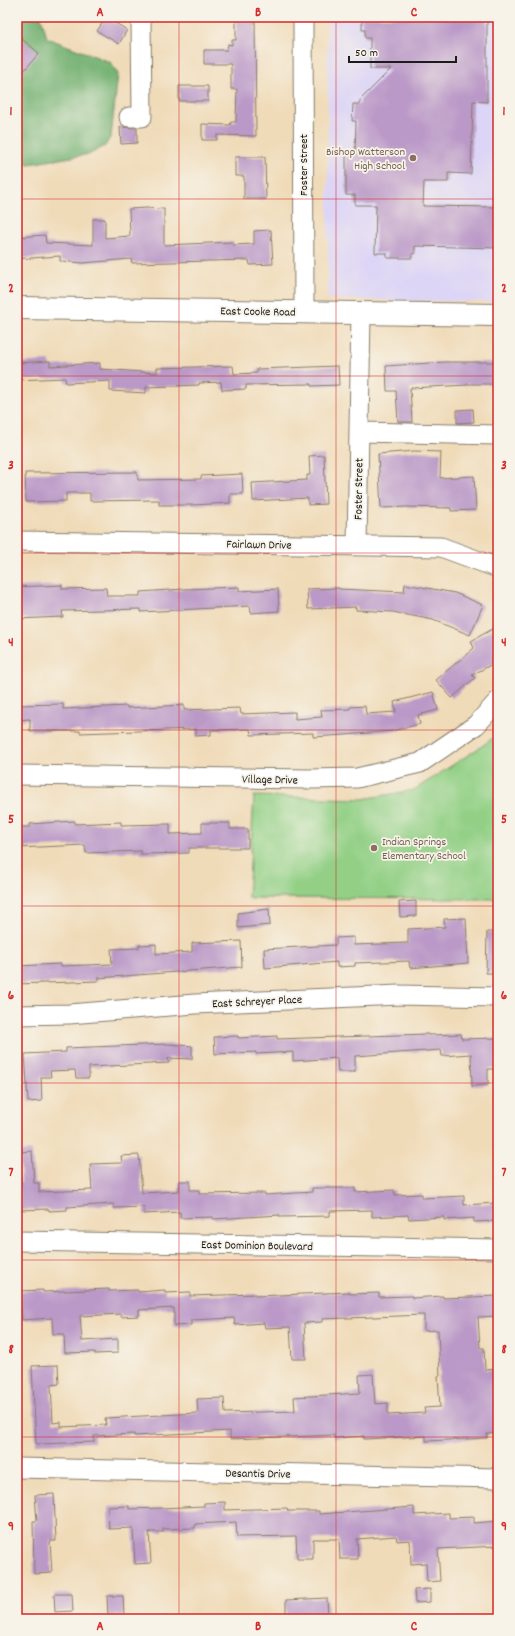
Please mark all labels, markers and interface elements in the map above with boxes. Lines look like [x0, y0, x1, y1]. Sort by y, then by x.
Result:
text: A [96, 4, 104, 23]
text: B [255, 4, 261, 23]
text: C [411, 4, 418, 23]
scale bar [349, 38, 456, 64]
text: 50 m [355, 45, 378, 62]
text: 1 [10, 103, 13, 122]
text: 1 [503, 103, 506, 122]
street label: Foster Street [296, 134, 313, 196]
place label: Bishop Watterson High School [326, 144, 405, 175]
marker: Bishop Watterson High School [408, 153, 418, 163]
text: 2 [8, 280, 14, 299]
text: 2 [501, 280, 507, 299]
street label: East Cooke Road [220, 303, 296, 322]
text: 3 [8, 457, 14, 476]
street label: Foster Street [350, 457, 369, 520]
text: 3 [501, 457, 507, 476]
street label: Fairlawn Drive [226, 536, 292, 555]
text: 4 [8, 634, 14, 653]
text: 4 [501, 634, 507, 653]
street label: Village Drive [242, 772, 298, 789]
text: 5 [8, 811, 14, 830]
text: 5 [501, 811, 507, 830]
place label: Indian Springs Elementary School [382, 834, 466, 865]
marker: Indian Springs Elementary School [369, 843, 379, 853]
text: 6 [8, 987, 15, 1006]
text: 6 [501, 987, 508, 1006]
street label: East Schreyer Place [212, 992, 302, 1013]
text: 7 [9, 1164, 14, 1183]
text: 7 [502, 1164, 507, 1183]
street label: East Dominion Boulevard [201, 1237, 313, 1256]
text: 8 [8, 1341, 14, 1360]
text: 8 [501, 1341, 507, 1360]
street label: Desantis Drive [225, 1465, 291, 1484]
text: 9 [8, 1518, 14, 1537]
text: 9 [501, 1518, 507, 1537]
text: A [96, 1618, 104, 1636]
text: B [255, 1618, 261, 1636]
text: C [411, 1618, 418, 1636]

